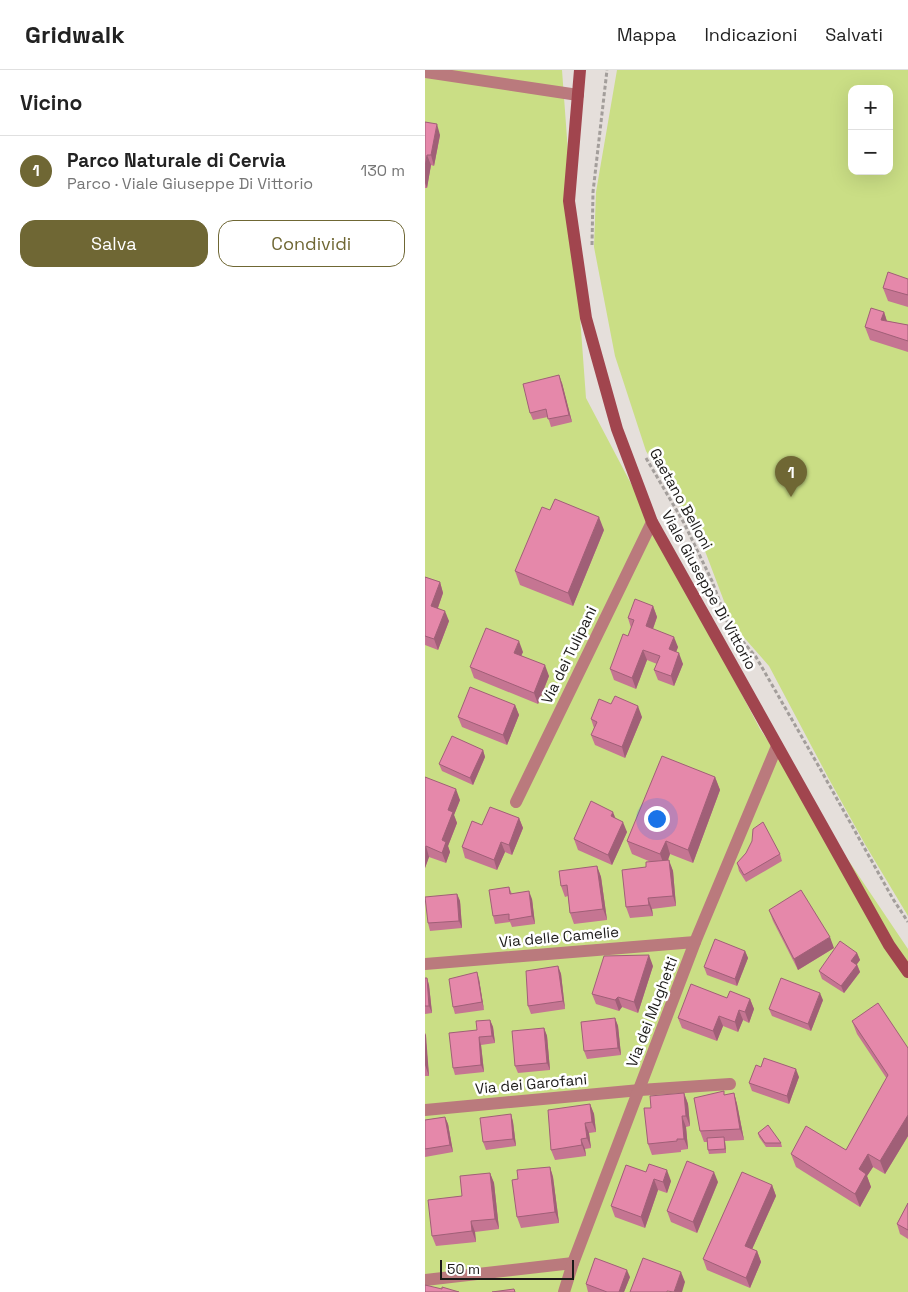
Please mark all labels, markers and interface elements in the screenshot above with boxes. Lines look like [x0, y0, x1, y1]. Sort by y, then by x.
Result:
text: Gridwalk [25, 19, 125, 50]
text: Mappa [617, 23, 676, 46]
text: Indicazioni [704, 23, 797, 46]
text: Salvati [825, 23, 883, 46]
map controls [848, 85, 893, 175]
button: + [848, 85, 893, 130]
text: Vicino [20, 89, 82, 116]
button: − [848, 130, 893, 175]
text: Parco Naturale di Cervia [67, 148, 286, 173]
text: 1 [32, 160, 40, 181]
text: 130 m [361, 160, 405, 181]
text: Parco · Viale Giuseppe Di Vittorio [67, 173, 313, 194]
button: Salva [20, 220, 208, 267]
button: Condividi [218, 220, 405, 267]
street label: Gaetano Belloni [646, 445, 717, 553]
pin: 1 [775, 456, 807, 497]
street label: Viale Giuseppe Di Vittorio [658, 507, 761, 673]
street label: Via dei Tulipani [537, 603, 600, 707]
your location [644, 806, 670, 832]
street label: Via delle Camelie [498, 922, 620, 951]
street label: Via dei Mughetti [622, 954, 681, 1070]
street label: Via dei Garofani [474, 1069, 588, 1098]
scale bar [440, 1257, 574, 1280]
text: 50 m [447, 1260, 480, 1278]

